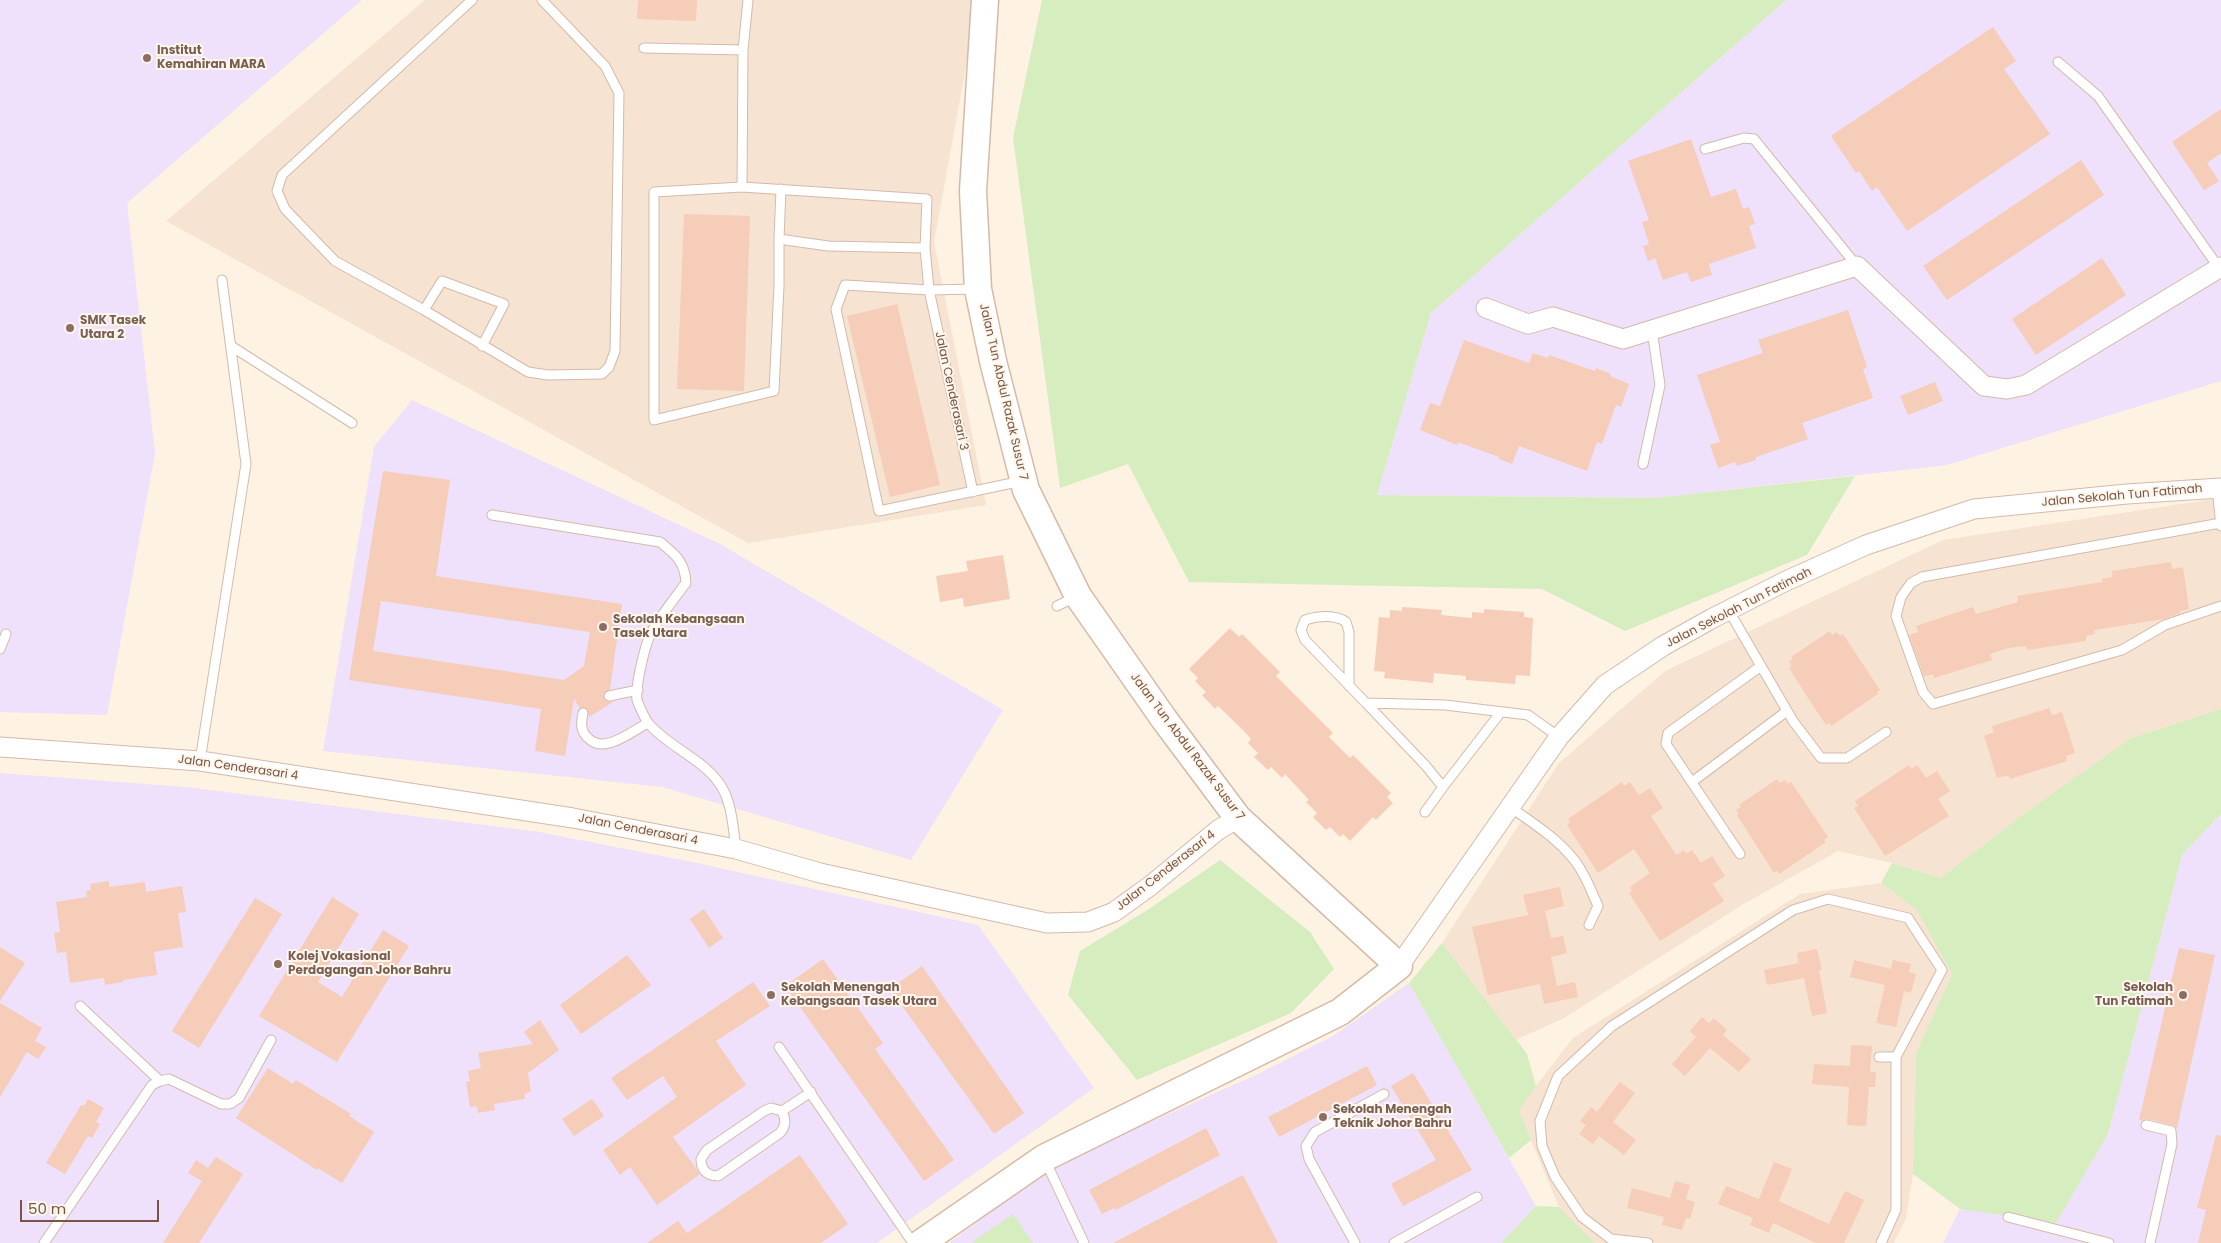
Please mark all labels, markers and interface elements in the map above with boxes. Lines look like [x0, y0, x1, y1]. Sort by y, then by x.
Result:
place label: Institut Kemahiran MARA [157, 44, 266, 72]
marker: Institut Kemahiran MARA [141, 52, 153, 64]
street label: Jalan Tun Abdul Razak Susur 7 [976, 302, 1030, 482]
place label: SMK Tasek Utara 2 [80, 314, 146, 342]
marker: SMK Tasek Utara 2 [64, 322, 76, 334]
street label: Jalan Cenderasari 3 [931, 330, 971, 452]
street label: Jalan Sekolah Tun Fatimah [2041, 482, 2203, 510]
street label: Jalan Sekolah Tun Fatimah [1664, 565, 1814, 651]
place label: Sekolah Kebangsaan Tasek Utara [613, 613, 745, 641]
marker: Sekolah Kebangsaan Tasek Utara [597, 621, 609, 633]
street label: Jalan Tun Abdul Razak Susur 7 [1127, 670, 1247, 824]
street label: Jalan Cenderasari 4 [177, 752, 299, 784]
street label: Jalan Cenderasari 4 [577, 811, 699, 849]
street label: Jalan Cenderasari 4 [1114, 828, 1218, 914]
place label: Kolej Vokasional Perdagangan Johor Bahru [288, 950, 451, 978]
marker: Kolej Vokasional Perdagangan Johor Bahru [272, 958, 284, 970]
place label: Sekolah Menengah Kebangsaan Tasek Utara [781, 981, 937, 1009]
place label: Sekolah Tun Fatimah [2095, 981, 2173, 1009]
marker: Sekolah Menengah Kebangsaan Tasek Utara [765, 989, 777, 1001]
marker: Sekolah Tun Fatimah [2177, 989, 2189, 1001]
place label: Sekolah Menengah Teknik Johor Bahru [1333, 1103, 1452, 1131]
marker: Sekolah Menengah Teknik Johor Bahru [1317, 1111, 1329, 1123]
scale bar [22, 1190, 161, 1222]
text: 50 m [28, 1198, 66, 1219]

